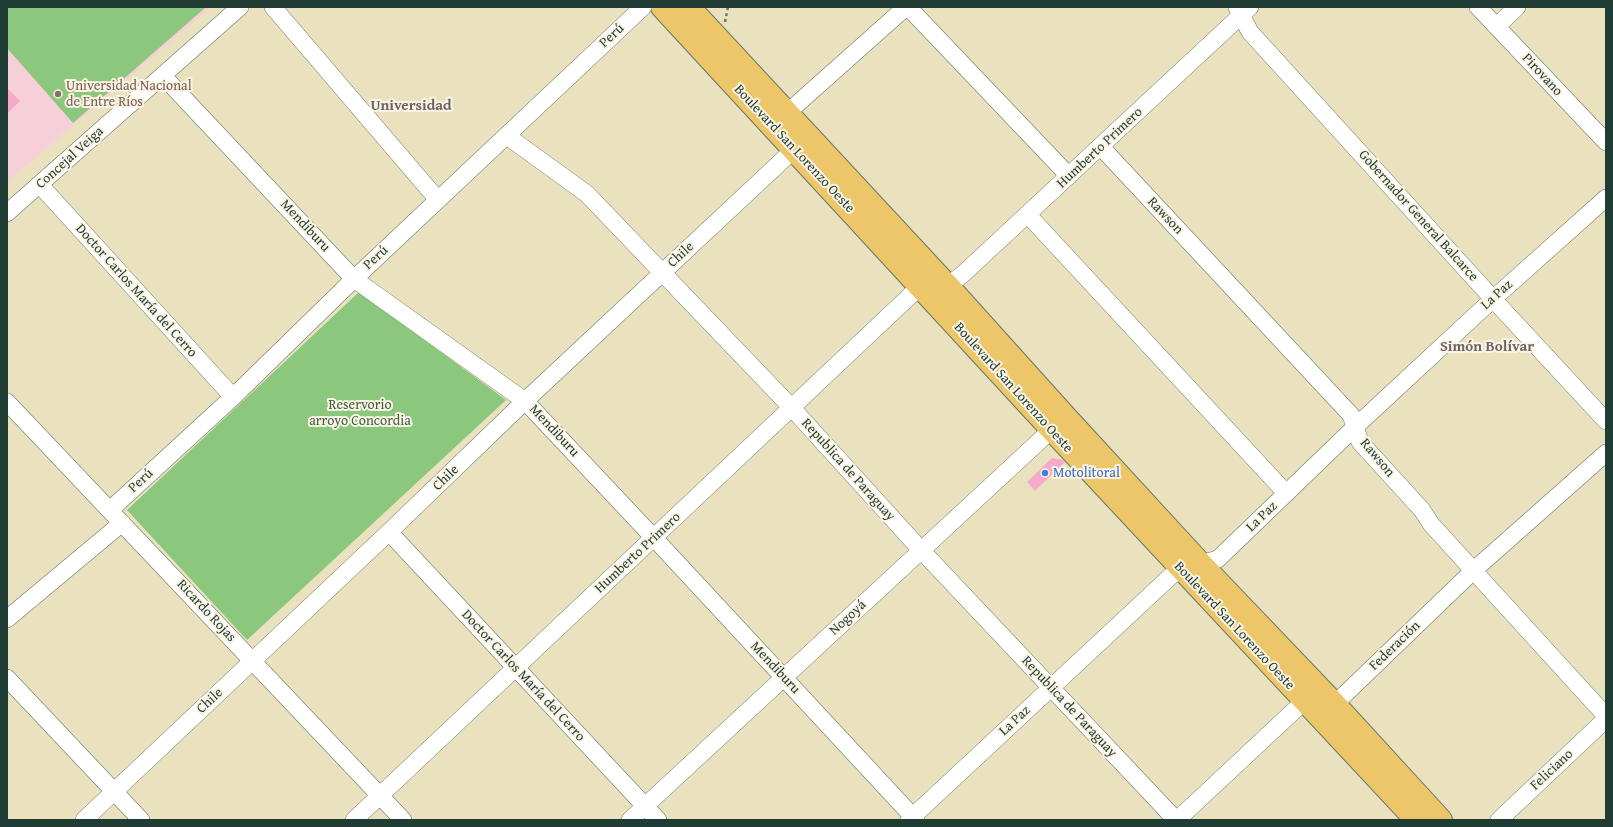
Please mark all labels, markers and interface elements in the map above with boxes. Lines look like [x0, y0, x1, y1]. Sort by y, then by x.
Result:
street label: Perú [596, 20, 628, 52]
street label: Pirovano [1518, 50, 1566, 100]
place label: Universidad Nacional de Entre Ríos [66, 78, 192, 110]
street label: Boulevard San Lorenzo Oeste [730, 81, 858, 217]
marker: Universidad Nacional de Entre Ríos [53, 89, 63, 99]
district label: Universidad [370, 97, 452, 115]
street label: Humberto Primero [1054, 104, 1146, 192]
street label: Concejal Veiga [33, 123, 107, 193]
street label: Gobernador General Balcarce [1355, 147, 1481, 285]
street label: Rawson [1144, 194, 1186, 238]
street label: Mendiburu [277, 196, 333, 256]
street label: Doctor Carlos María del Cerro [72, 221, 200, 361]
street label: Chile [664, 239, 698, 271]
street label: Perú [360, 242, 392, 274]
street label: La Paz [1478, 276, 1516, 314]
street label: Boulevard San Lorenzo Oeste [950, 319, 1076, 457]
district label: Simón Bolívar [1440, 338, 1534, 356]
park label: Reservorio arroyo Concordia [309, 397, 411, 430]
street label: Mendiburu [526, 401, 582, 461]
street label: Republica de Paraguay [797, 415, 899, 525]
street label: Rawson [1356, 435, 1398, 481]
street label: Chile [429, 462, 463, 494]
street label: Perú [125, 465, 157, 497]
place label: Motolitoral [1053, 465, 1120, 481]
marker: Motolitoral [1040, 468, 1050, 478]
street label: La Paz [1243, 498, 1281, 536]
street label: Humberto Primero [592, 509, 684, 597]
street label: Boulevard San Lorenzo Oeste [1170, 558, 1298, 694]
street label: Ricardo Rojas [173, 576, 239, 646]
street label: Nogoyá [826, 597, 870, 639]
street label: Doctor Carlos María del Cerro [458, 607, 588, 745]
street label: Federación [1366, 618, 1424, 674]
street label: Mendiburu [747, 638, 803, 698]
street label: Republica de Paraguay [1018, 653, 1120, 761]
street label: Chile [193, 685, 227, 717]
street label: La Paz [996, 702, 1034, 740]
street label: Feliciano [1527, 746, 1577, 794]

